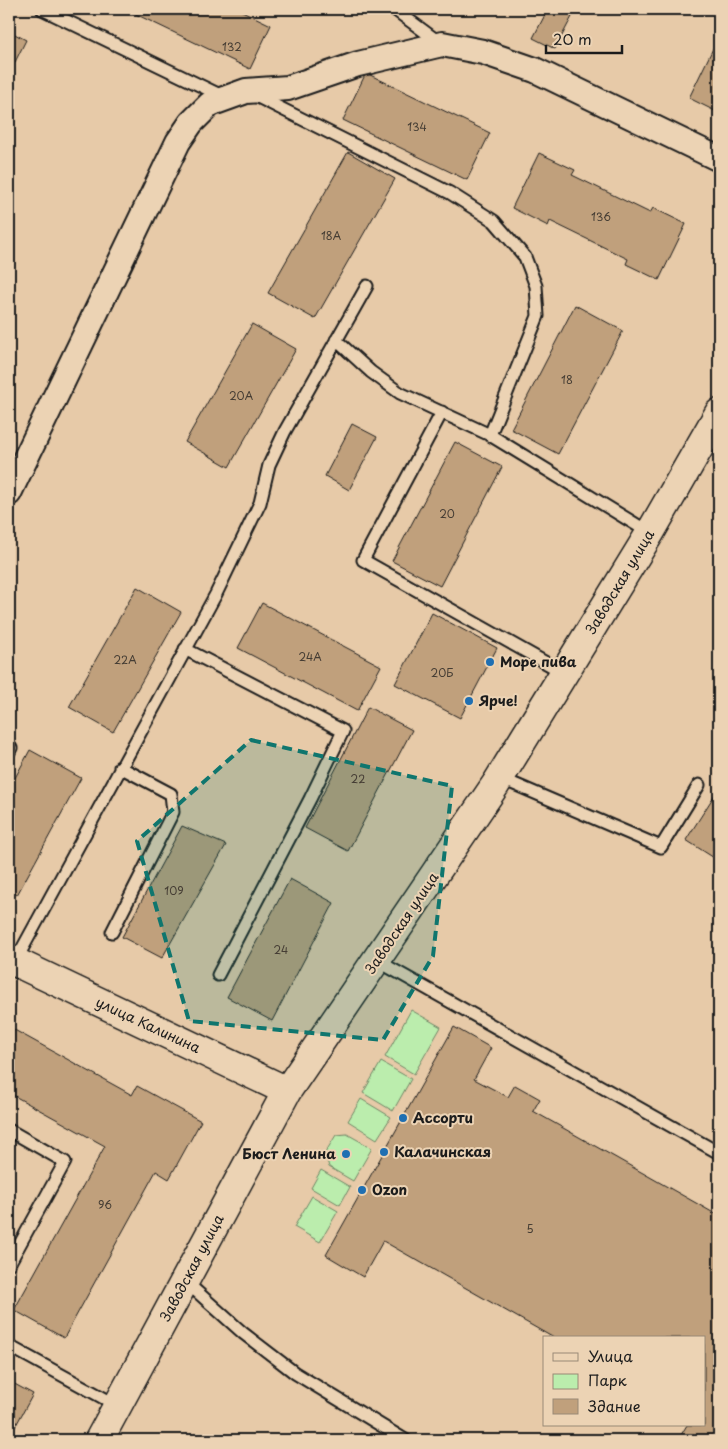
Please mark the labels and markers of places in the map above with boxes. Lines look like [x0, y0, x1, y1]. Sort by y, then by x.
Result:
place label: Море пива [500, 651, 577, 672]
marker: Море пива [484, 656, 496, 668]
place label: Ярче! [478, 690, 518, 711]
marker: Ярче! [463, 695, 475, 707]
place label: Ассорти [413, 1107, 473, 1128]
marker: Ассорти [397, 1112, 409, 1124]
place label: Калачинская [394, 1141, 491, 1162]
place label: Бюст Ленина [242, 1143, 336, 1164]
marker: Калачинская [378, 1146, 390, 1158]
marker: Бюст Ленина [340, 1148, 352, 1160]
place label: Ozon [372, 1179, 407, 1200]
marker: Ozon [356, 1184, 368, 1196]

